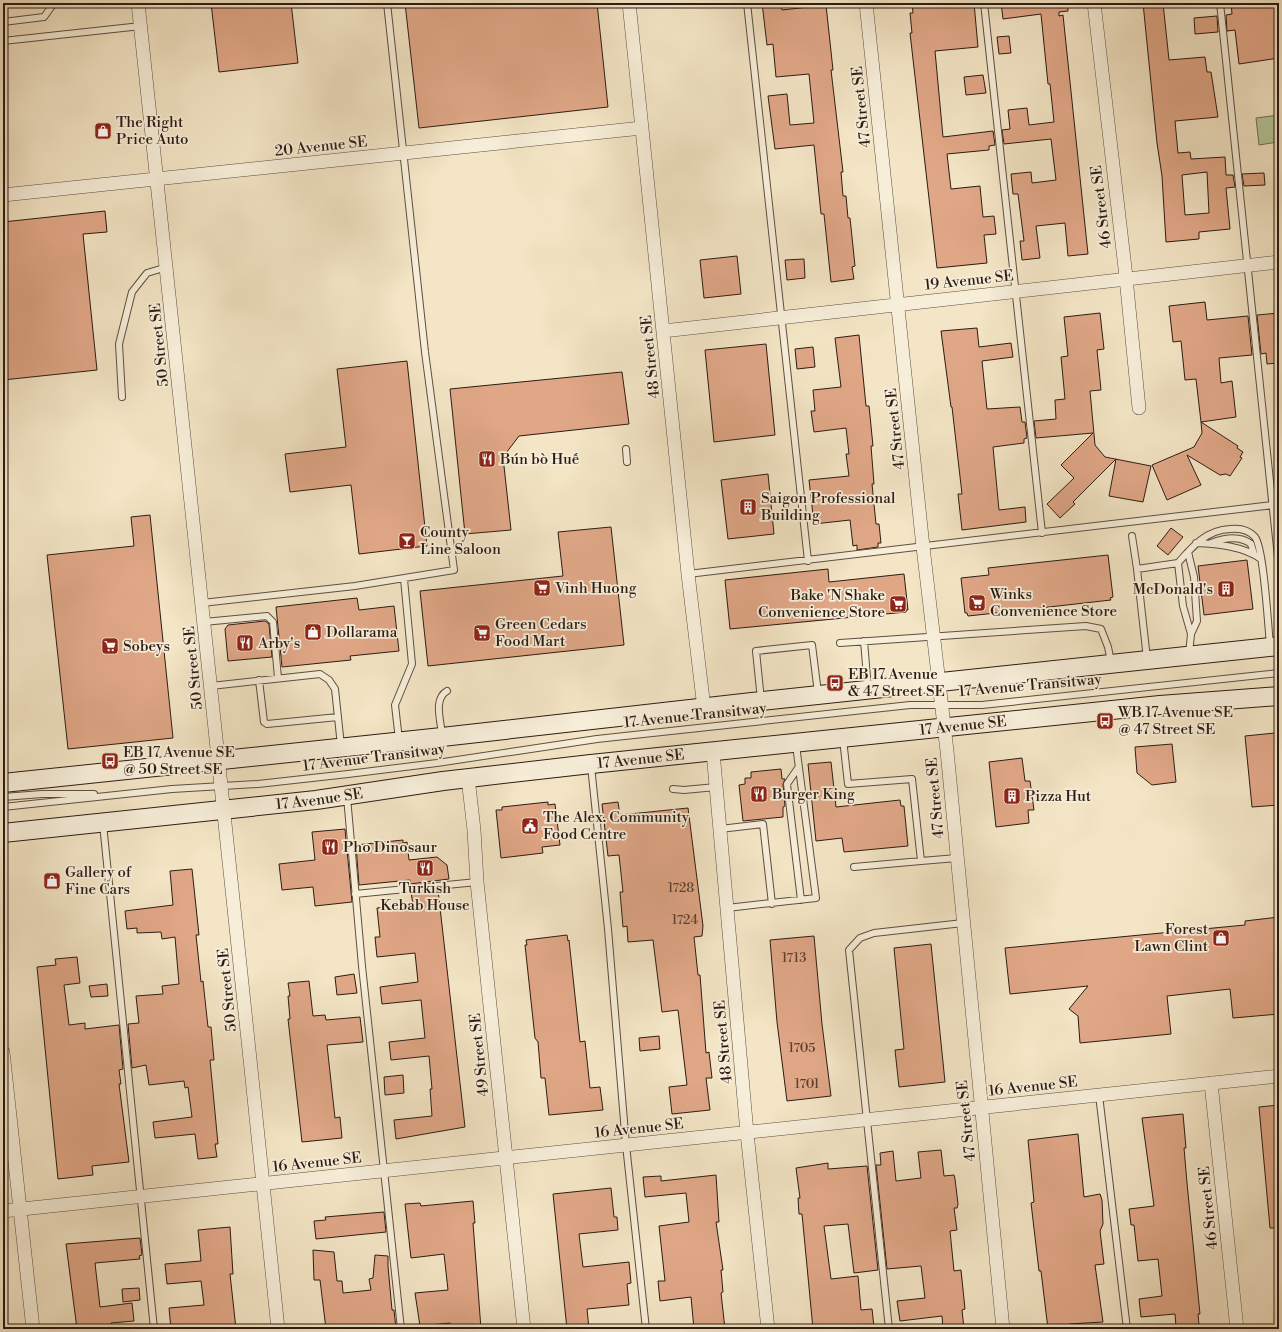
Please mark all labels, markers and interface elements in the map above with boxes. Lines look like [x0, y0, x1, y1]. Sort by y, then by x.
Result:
street label: 47 Street SE [848, 65, 875, 149]
place label: The Right Price Auto [116, 113, 189, 149]
shop icon: The Right Price Auto [93, 121, 113, 141]
street label: 20 Avenue SE [274, 132, 368, 161]
street label: 46 Street SE [1087, 164, 1116, 250]
street label: 19 Avenue SE [923, 266, 1015, 295]
street label: 50 Street SE [146, 302, 173, 388]
street label: 48 Street SE [637, 314, 664, 400]
street label: 47 Street SE [882, 387, 909, 471]
restaurant icon: Bún bò Huế [477, 449, 497, 469]
place label: Bún bò Huế [499, 450, 579, 469]
place label: Saigon Professional Building [760, 489, 896, 525]
building icon: Saigon Professional Building [738, 497, 758, 517]
place label: County Line Saloon [420, 523, 501, 559]
bar icon: County Line Saloon [397, 531, 417, 551]
supermarket icon: Vinh Huong [532, 578, 552, 598]
place label: Vinh Huong [554, 579, 637, 598]
building icon: McDonald's [1216, 579, 1236, 599]
place label: McDonald's [1133, 580, 1213, 599]
place label: Winks Convenience Store [989, 585, 1117, 621]
place label: Bake 'N Shake Convenience Store [758, 586, 885, 622]
supermarket icon: Winks Convenience Store [967, 593, 987, 613]
supermarket icon: Bake 'N Shake Convenience Store [888, 594, 908, 614]
place label: Green Cedars Food Mart [495, 615, 587, 651]
shop icon: Dollarama [303, 622, 323, 642]
place label: Dollarama [326, 623, 398, 642]
supermarket icon: Green Cedars Food Mart [472, 623, 492, 643]
street label: 50 Street SE [180, 625, 207, 711]
restaurant icon: Arby's [235, 633, 255, 653]
place label: Arby's [257, 634, 300, 653]
supermarket icon: Sobeys [100, 636, 120, 656]
place label: Sobeys [123, 637, 170, 656]
place label: EB 17 Avenue & 47 Street SE [848, 665, 945, 701]
street label: 17 Avenue Transitway [958, 670, 1103, 701]
bus stop icon: EB 17 Avenue & 47 Street SE [825, 673, 845, 693]
street label: 17 Avenue Transitway [623, 698, 768, 732]
place label: WB 17 Avenue SE @ 47 Street SE [1117, 703, 1233, 739]
bus stop icon: WB 17 Avenue SE @ 47 Street SE [1095, 711, 1115, 731]
street label: 17 Avenue SE [918, 712, 1008, 740]
street label: 17 Avenue Transitway [302, 739, 447, 776]
place label: EB 17 Avenue SE @ 50 Street SE [123, 743, 235, 779]
street label: 17 Avenue SE [596, 745, 685, 773]
bus stop icon: EB 17 Avenue SE @ 50 Street SE [100, 751, 120, 771]
street label: 47 Street SE [922, 756, 949, 840]
street label: 17 Avenue SE [275, 784, 364, 814]
restaurant icon: Burger King [749, 784, 769, 804]
place label: Burger King [771, 785, 855, 804]
building icon: Pizza Hut [1002, 786, 1022, 806]
place label: Pizza Hut [1025, 787, 1092, 806]
place label: The Alex. Community Food Centre [543, 808, 690, 844]
public building icon: The Alex. Community Food Centre [520, 816, 540, 836]
restaurant icon: Pho Dinosaur [320, 837, 340, 857]
place label: Pho Dinosaur [343, 838, 437, 857]
restaurant icon: Turkish Kebab House [415, 858, 435, 878]
place label: Gallery of Fine Cars [65, 863, 132, 899]
shop icon: Gallery of Fine Cars [42, 871, 62, 891]
place label: Turkish Kebab House [380, 879, 470, 915]
house number: 1728 [668, 880, 694, 896]
house number: 1724 [672, 912, 699, 928]
place label: Forest Lawn Clint [1134, 920, 1209, 956]
shop icon: Forest Lawn Clint [1211, 928, 1231, 948]
street label: 50 Street SE [214, 947, 241, 1033]
house number: 1713 [782, 950, 806, 966]
street label: 48 Street SE [710, 999, 737, 1085]
street label: 49 Street SE [466, 1012, 493, 1098]
house number: 1705 [789, 1040, 815, 1056]
street label: 16 Avenue SE [987, 1072, 1079, 1101]
house number: 1701 [795, 1076, 820, 1092]
street label: 47 Street SE [953, 1079, 980, 1163]
street label: 16 Avenue SE [593, 1114, 685, 1143]
street label: 16 Avenue SE [271, 1148, 363, 1177]
street label: 46 Street SE [1195, 1165, 1222, 1251]

